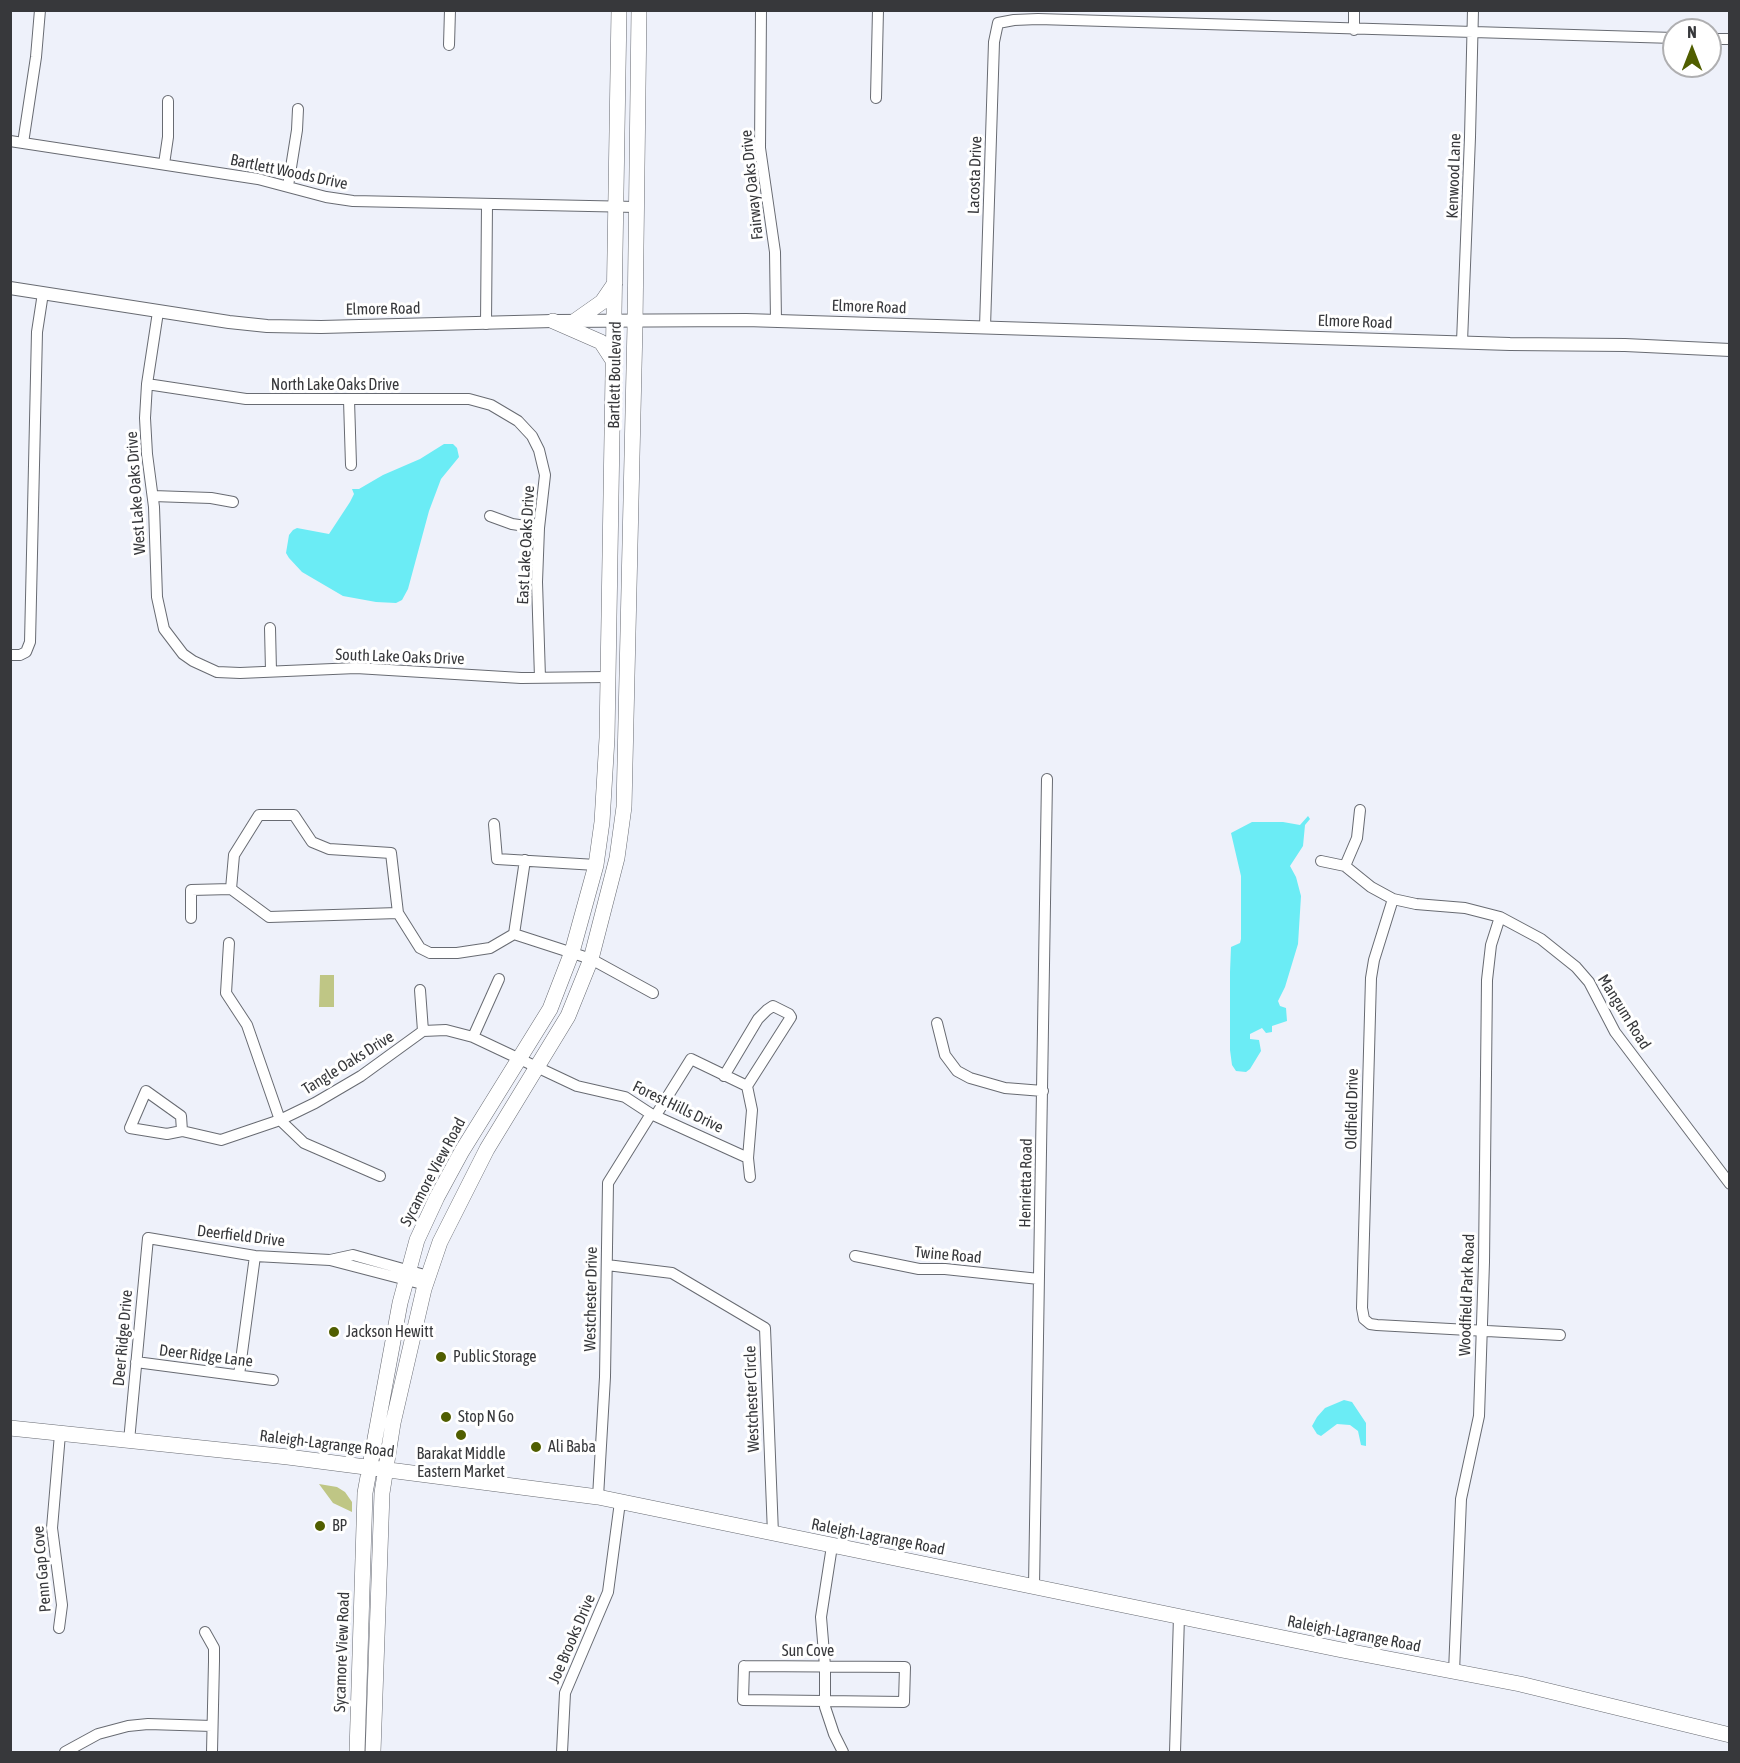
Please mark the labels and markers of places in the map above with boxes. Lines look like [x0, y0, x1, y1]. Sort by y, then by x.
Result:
place label: Jackson Hewitt [346, 1322, 433, 1342]
marker: Jackson Hewitt [327, 1325, 341, 1339]
place label: Public Storage [453, 1347, 537, 1367]
marker: Public Storage [434, 1350, 448, 1364]
place label: Stop N Go [458, 1407, 514, 1427]
marker: Stop N Go [439, 1410, 453, 1424]
marker: Barakat Middle Eastern Market [454, 1428, 468, 1442]
place label: Ali Baba [548, 1437, 596, 1457]
marker: Ali Baba [529, 1440, 543, 1454]
place label: Barakat Middle Eastern Market [416, 1444, 506, 1482]
place label: BP [332, 1516, 347, 1536]
marker: BP [313, 1519, 327, 1533]

